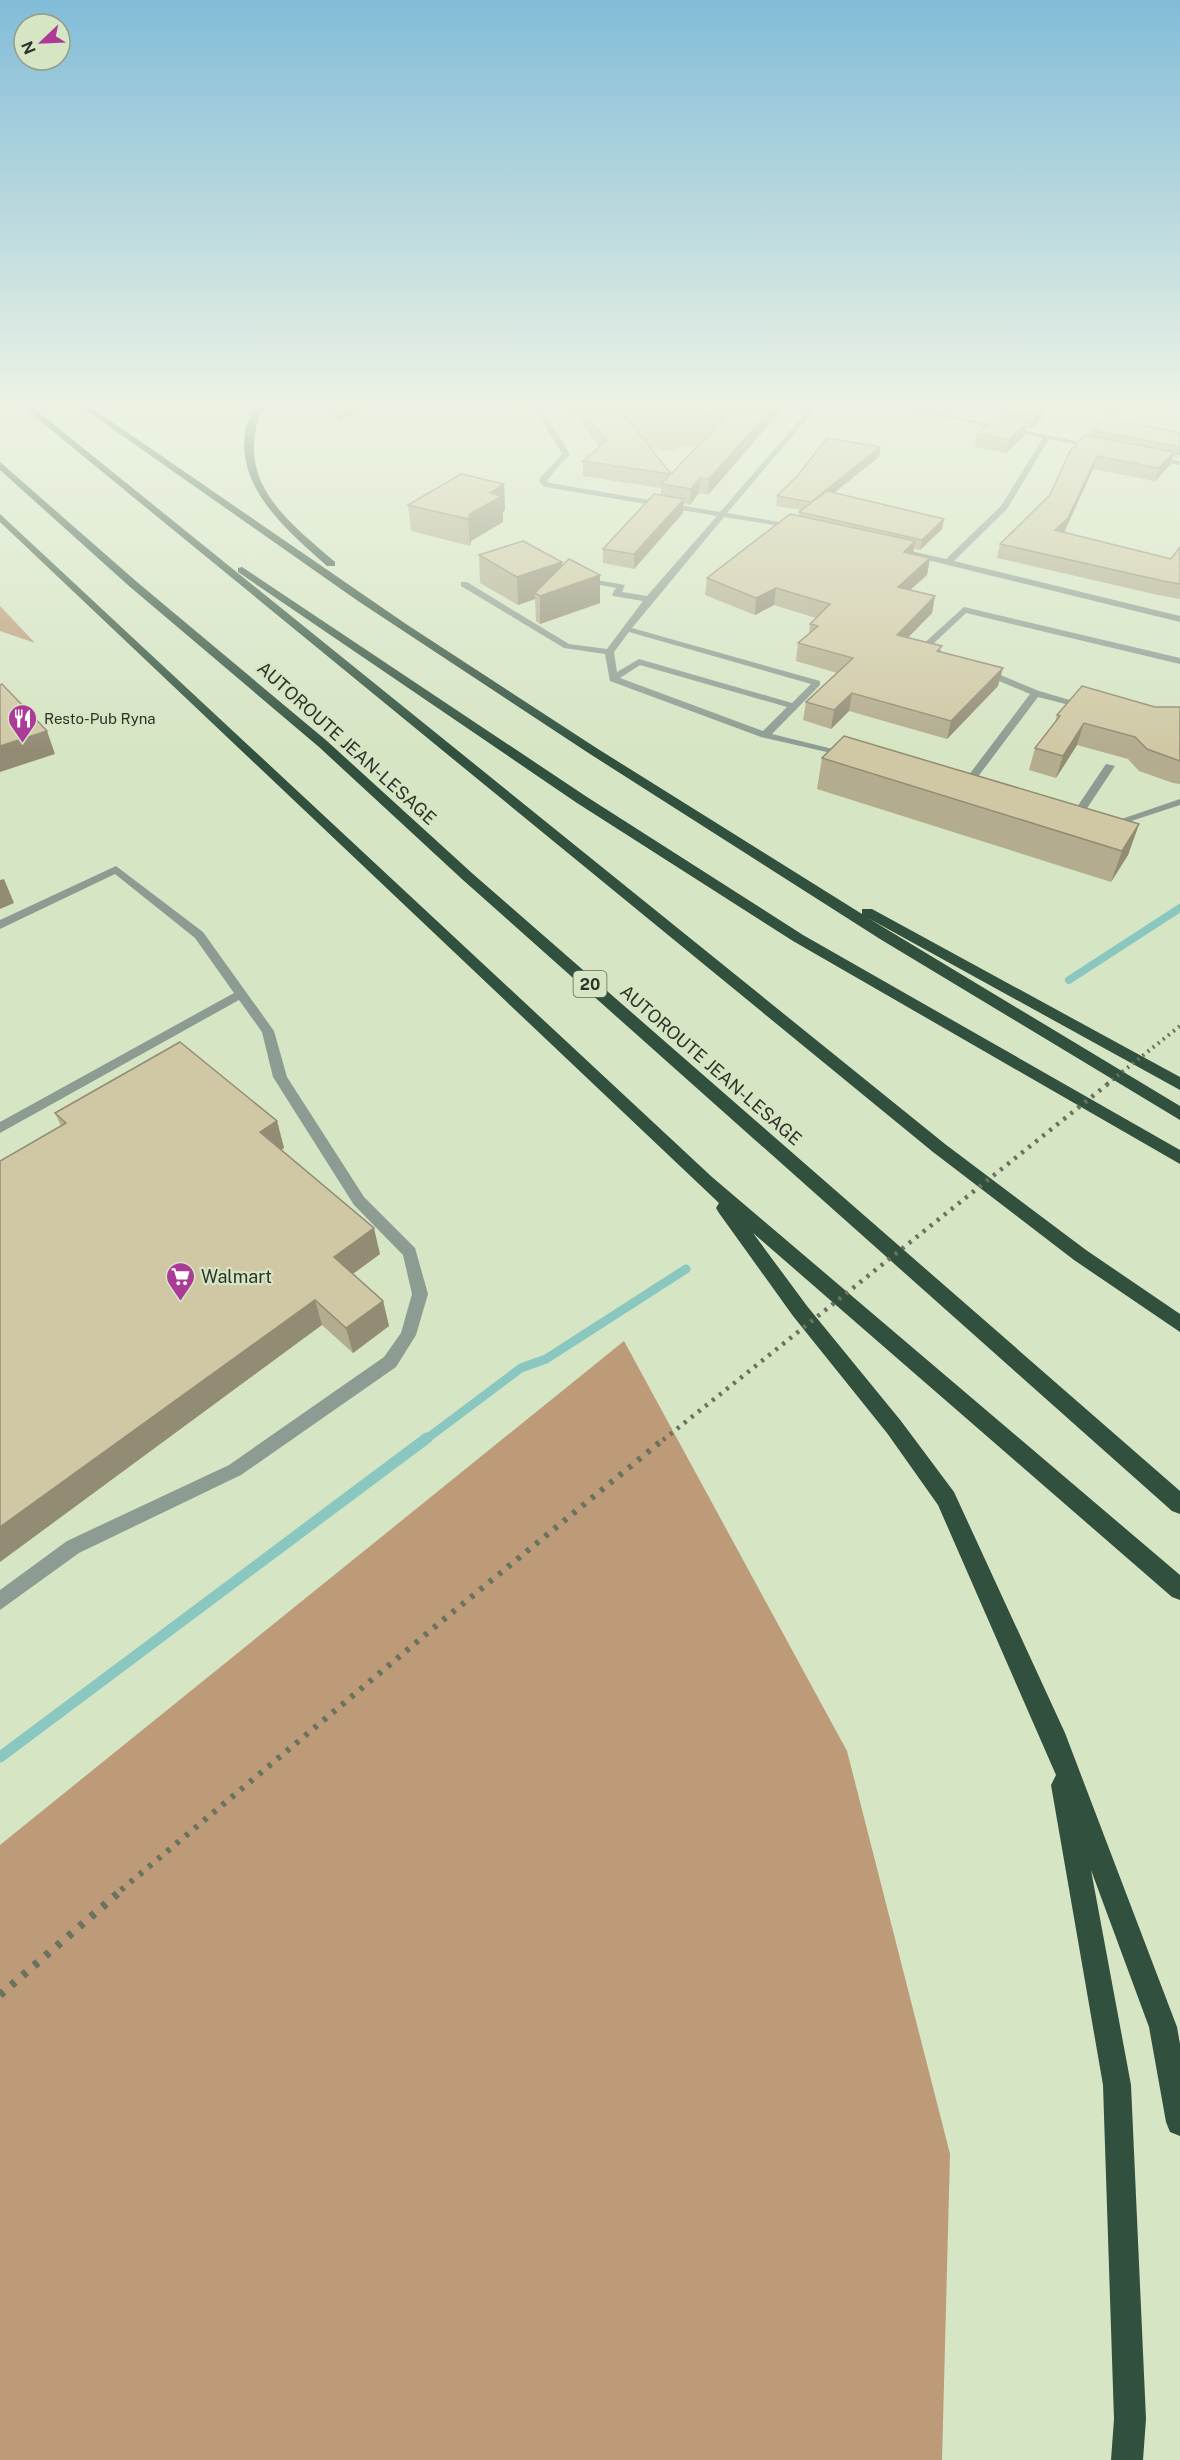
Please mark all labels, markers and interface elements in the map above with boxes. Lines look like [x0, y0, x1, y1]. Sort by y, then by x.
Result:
north arrow [12, 12, 72, 72]
text: N [17, 38, 40, 57]
street label: AUTOROUTE JEAN-LESAGE [253, 657, 441, 829]
restaurant icon: Resto-Pub Ryna [7, 702, 39, 744]
place label: Resto-Pub Ryna [44, 710, 156, 727]
road number: 20 [574, 971, 606, 997]
street label: AUTOROUTE JEAN-LESAGE [616, 981, 806, 1149]
supermarket icon: Walmart [164, 1260, 196, 1302]
place label: Walmart [201, 1266, 272, 1287]

